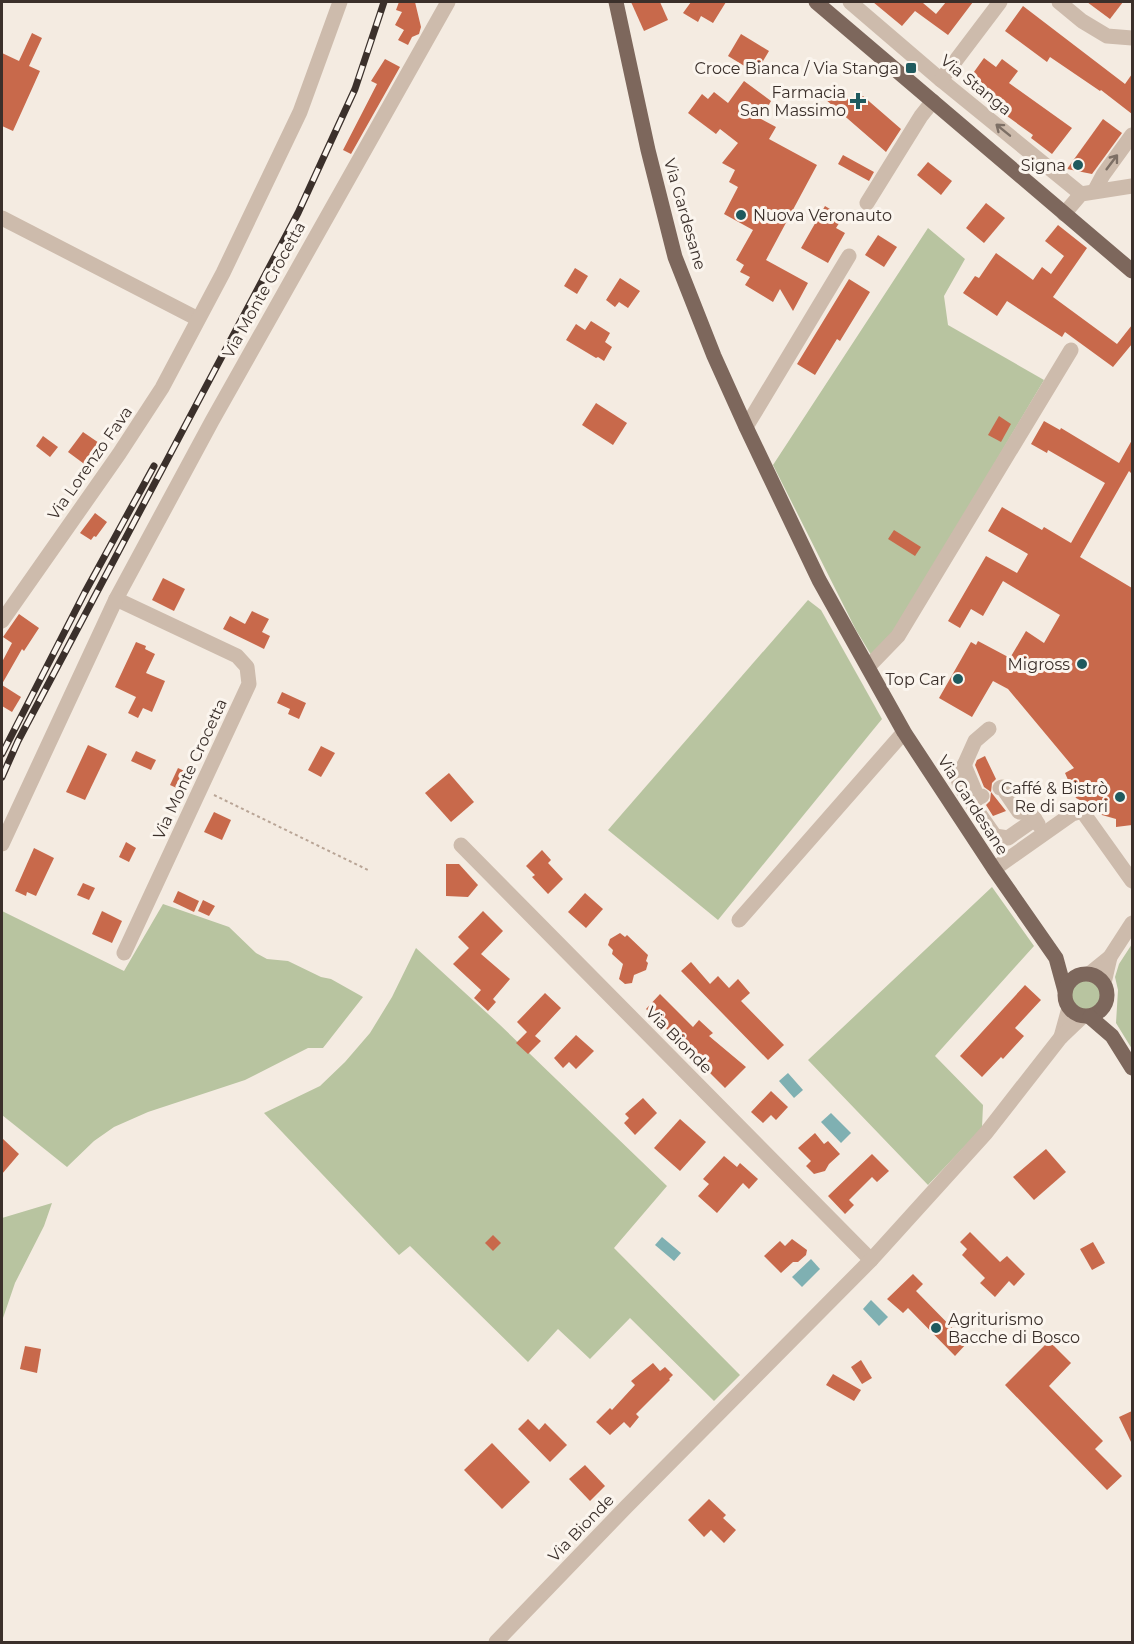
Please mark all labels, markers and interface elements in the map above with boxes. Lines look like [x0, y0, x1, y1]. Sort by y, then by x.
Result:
street label: Via Stanga [937, 51, 1015, 119]
place label: Croce Bianca / Via Stanga [694, 59, 899, 78]
marker: Croce Bianca / Via Stanga [904, 61, 918, 75]
place label: Farmacia San Massimo [740, 83, 846, 120]
marker: Farmacia San Massimo [851, 94, 865, 108]
one-way arrow [995, 124, 1011, 137]
one-way arrow [1106, 154, 1119, 170]
street label: Via Gardesane [660, 156, 710, 272]
place label: Signa [1021, 156, 1066, 175]
marker: Signa [1071, 158, 1085, 172]
place label: Nuova Veronauto [753, 206, 892, 225]
marker: Nuova Veronauto [734, 208, 748, 222]
street label: Via Monte Crocetta [219, 218, 309, 362]
street label: Via Lorenzo Fava [44, 403, 136, 523]
place label: Migross [1008, 655, 1070, 674]
marker: Migross [1075, 657, 1089, 671]
place label: Top Car [886, 670, 946, 689]
marker: Top Car [951, 672, 965, 686]
street label: Via Monte Crocetta [149, 696, 231, 842]
street label: Via Gardesane [934, 752, 1012, 858]
place label: Caffé & Bistrò Re di sapori [1001, 779, 1108, 816]
marker: Caffé & Bistrò Re di sapori [1113, 790, 1127, 804]
street label: Via Bionde [642, 1003, 716, 1077]
place label: Agriturismo Bacche di Bosco [948, 1310, 1080, 1347]
marker: Agriturismo Bacche di Bosco [929, 1321, 943, 1335]
street label: Via Bionde [544, 1490, 618, 1566]

